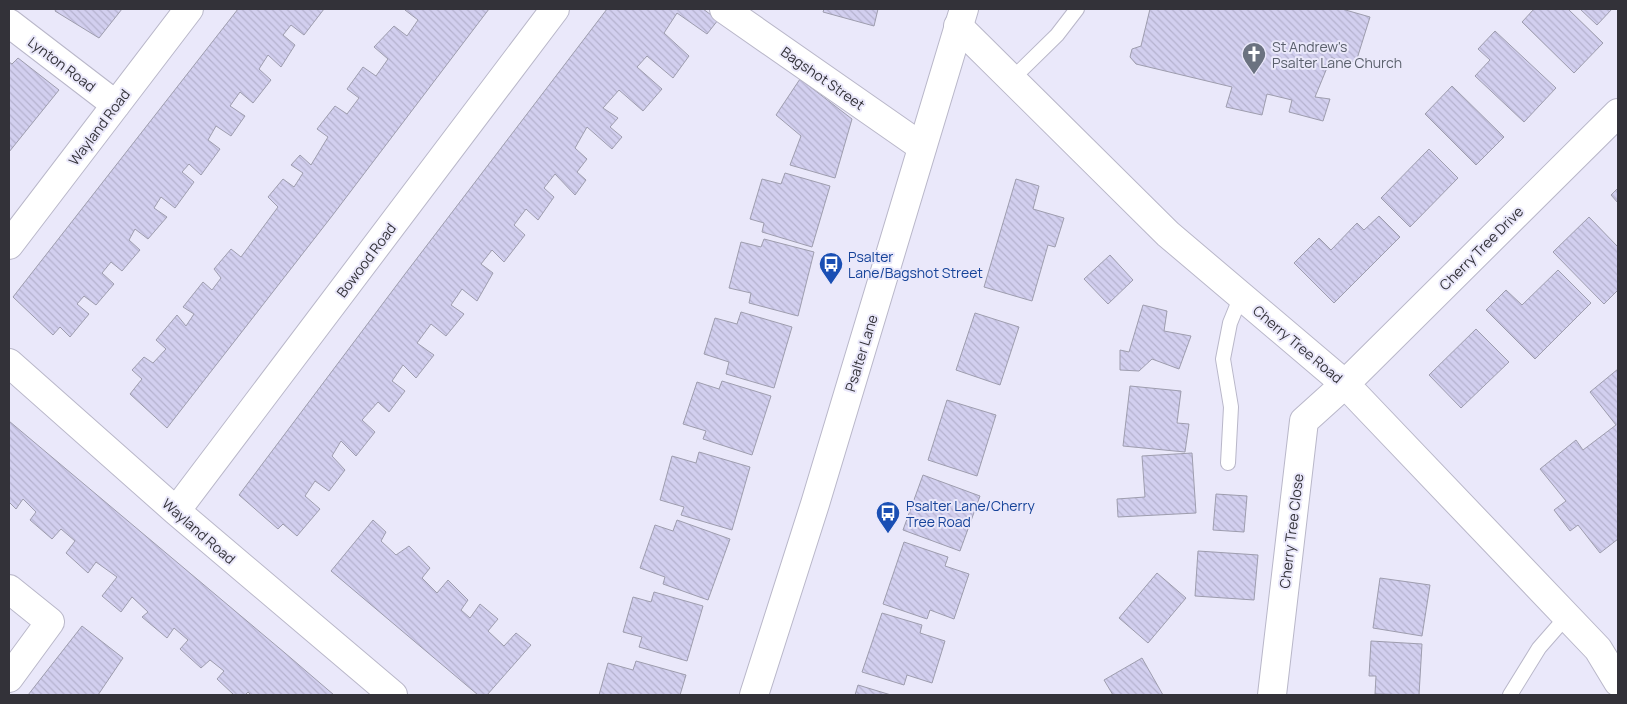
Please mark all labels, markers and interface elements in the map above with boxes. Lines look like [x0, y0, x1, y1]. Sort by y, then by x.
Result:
street label: Lynton Road [24, 32, 100, 96]
place label: St Andrew's Psalter Lane Church [1272, 37, 1402, 72]
church icon: St Andrew's Psalter Lane Church [1241, 41, 1267, 75]
street label: Bagshot Street [777, 42, 869, 114]
street label: Wayland Road [64, 85, 134, 169]
street label: Cherry Tree Drive [1435, 202, 1527, 294]
street label: Bowood Road [332, 219, 400, 301]
place label: Psalter Lane/Bagshot Street [848, 247, 983, 282]
bus stop icon: Psalter Lane/Bagshot Street [818, 251, 844, 285]
street label: Cherry Tree Road [1249, 301, 1347, 387]
street label: Psalter Lane [840, 312, 882, 394]
street label: Cherry Tree Close [1275, 473, 1307, 589]
street label: Wayland Road [158, 494, 240, 568]
place label: Psalter Lane/Cherry Tree Road [906, 496, 1036, 531]
bus stop icon: Psalter Lane/Cherry Tree Road [875, 500, 901, 534]

